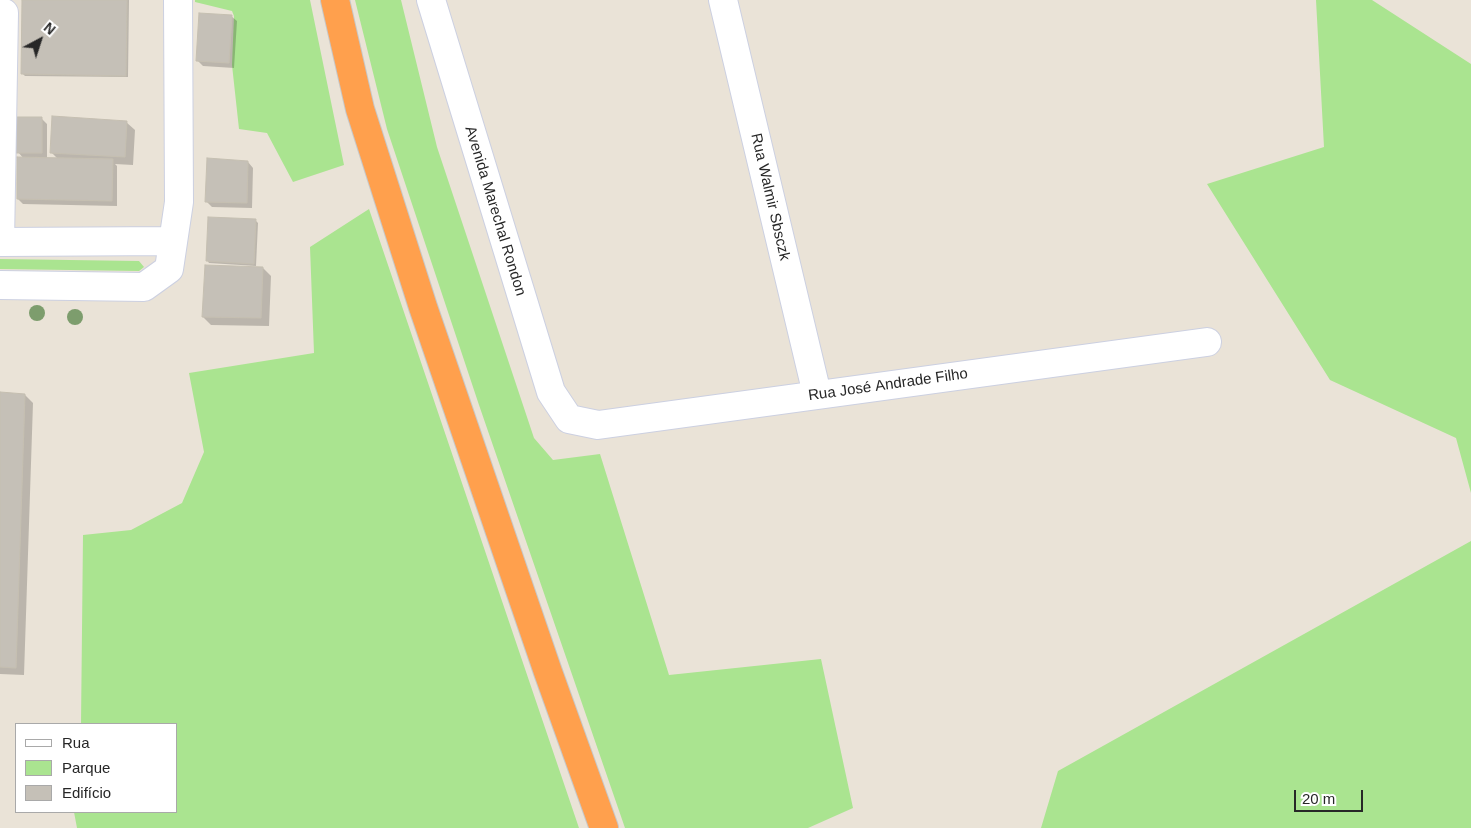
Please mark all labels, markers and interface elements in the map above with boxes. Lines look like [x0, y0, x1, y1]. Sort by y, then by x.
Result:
north arrow [15, 15, 65, 65]
text: N [41, 19, 59, 38]
street label: Avenida Marechal Rondon [461, 124, 529, 298]
street label: Rua Walmir Sbsczk [747, 131, 793, 263]
street label: Rua José Andrade Filho [807, 365, 969, 405]
legend [15, 723, 178, 813]
text: Rua [62, 734, 90, 751]
text: Parque [62, 759, 110, 776]
scale bar [1296, 780, 1365, 812]
text: Edifício [62, 784, 111, 801]
text: 20 m [1302, 790, 1335, 807]

